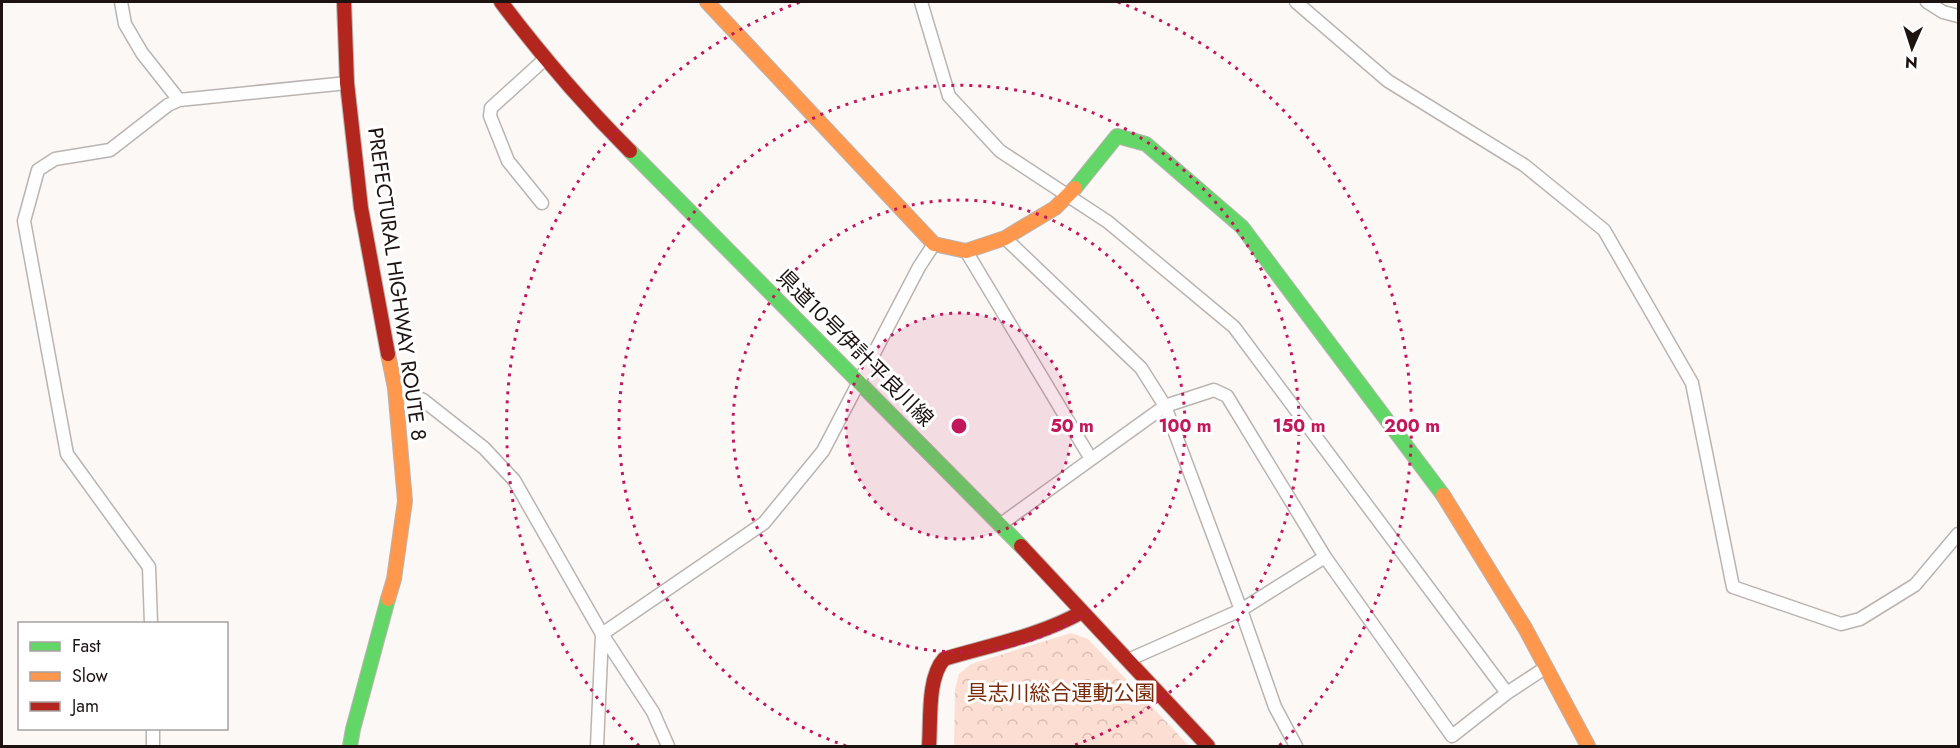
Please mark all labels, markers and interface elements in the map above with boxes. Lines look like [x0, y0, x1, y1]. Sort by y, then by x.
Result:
north arrow [1882, 18, 1942, 78]
text: N [1904, 51, 1918, 74]
street label: PREFECTURAL HIGHWAY ROUTE 8 [360, 125, 434, 443]
street label: 県道10号伊計平良川線 [770, 263, 940, 433]
text: 50 m [1050, 413, 1094, 439]
text: 100 m [1158, 413, 1212, 439]
text: 150 m [1273, 413, 1325, 439]
text: 200 m [1384, 413, 1440, 439]
centre of rings [949, 416, 969, 436]
legend [18, 622, 228, 730]
text: Fast [72, 633, 101, 659]
text: Slow [72, 663, 109, 689]
park label: 具志川総合運動公園 [967, 678, 1156, 708]
text: Jam [70, 693, 99, 719]

